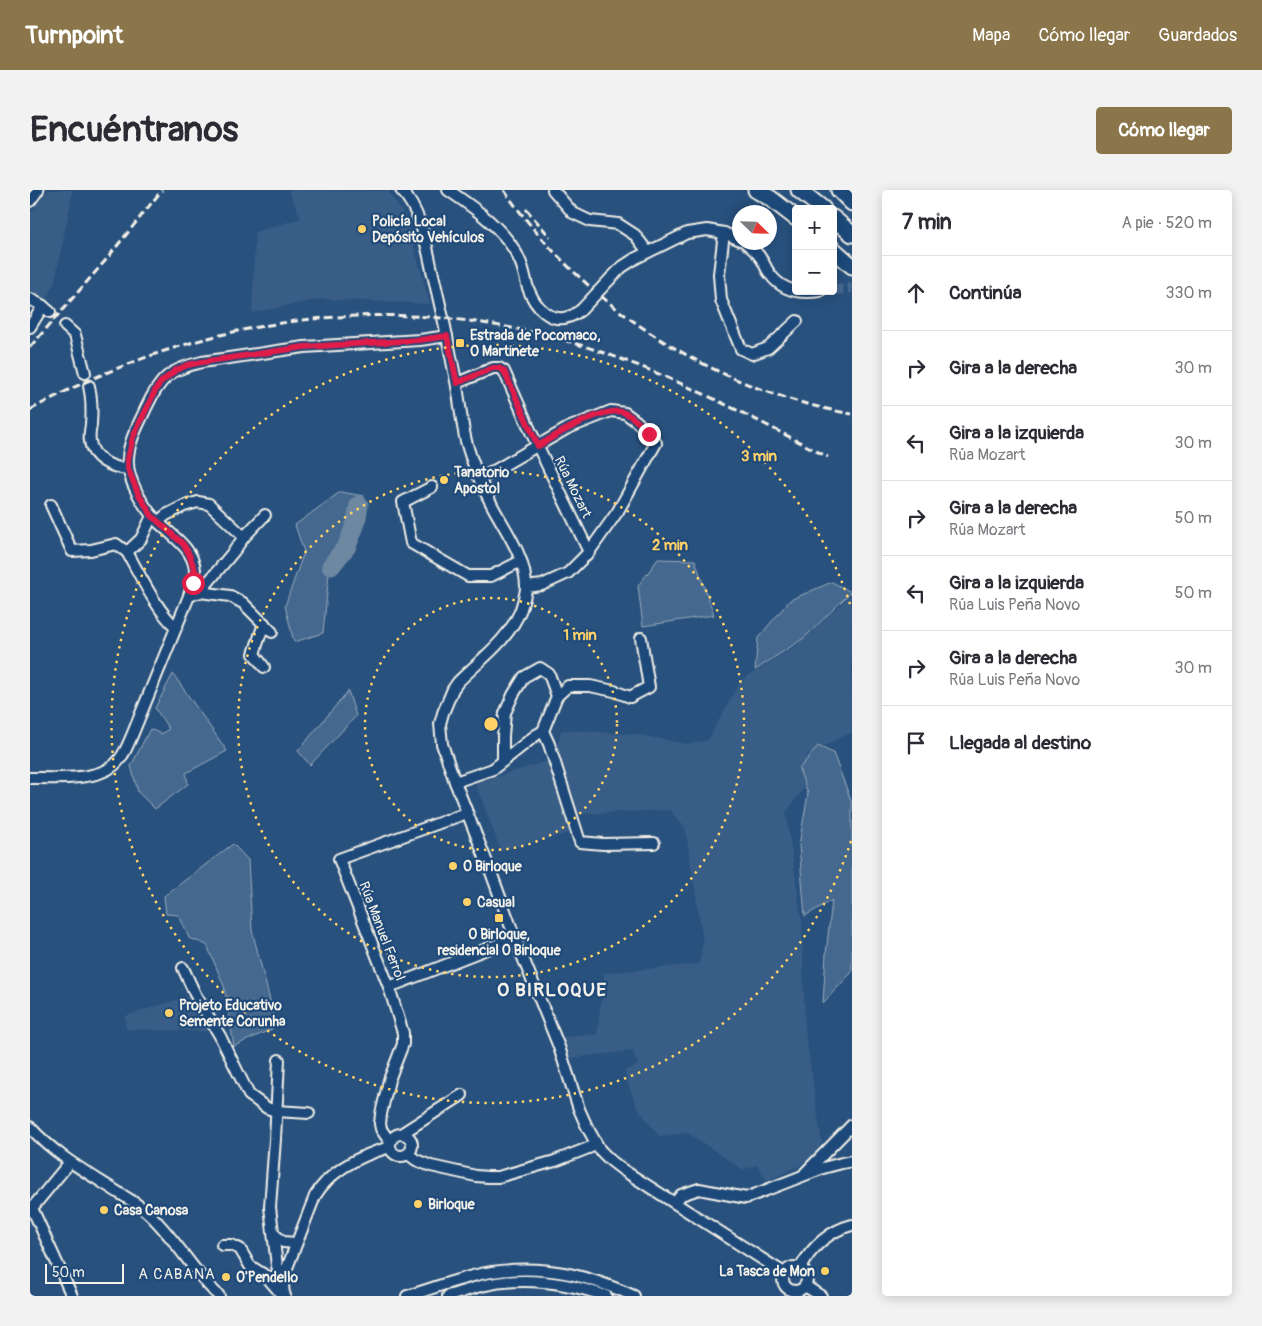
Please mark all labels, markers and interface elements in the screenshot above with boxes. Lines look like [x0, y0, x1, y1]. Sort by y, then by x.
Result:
text: Turnpoint [25, 21, 123, 50]
text: Mapa [972, 24, 1010, 47]
text: Cómo llegar [1038, 24, 1130, 47]
text: Guardados [1158, 24, 1237, 47]
button: Cómo llegar [1096, 107, 1232, 154]
text: Encuéntranos [30, 108, 238, 152]
north arrow [732, 205, 777, 250]
map controls [792, 205, 837, 295]
button: + [792, 205, 837, 250]
text: 7 min [902, 209, 952, 236]
place label: Policía Local Depósito Vehículos [372, 213, 485, 246]
text: A pie · 520 m [1122, 213, 1212, 233]
marker: Policía Local Depósito Vehículos [356, 223, 368, 235]
button: − [792, 250, 837, 295]
icon: ahead [902, 279, 930, 307]
text: Continúa [949, 281, 1022, 305]
text: 330 m [1166, 283, 1212, 303]
place label: Estrada de Pocomaco, O Martinete [470, 327, 601, 360]
marker: Estrada de Pocomaco, O Martinete [454, 337, 466, 349]
icon: right [902, 354, 930, 382]
text: Gira a la derecha [949, 356, 1077, 380]
text: 30 m [1174, 358, 1212, 378]
text: Gira a la izquierda [949, 421, 1084, 445]
route end [638, 423, 661, 446]
icon: left [902, 429, 930, 457]
text: 30 m [1174, 433, 1212, 453]
text: Rúa Mozart [949, 445, 1026, 465]
text: 3 min [741, 447, 777, 466]
street label: Rúa Mozart [551, 453, 595, 521]
place label: Tanatorio Apostol [453, 464, 510, 497]
marker: Tanatorio Apostol [438, 474, 450, 486]
text: Gira a la derecha [949, 496, 1077, 520]
icon: right [902, 504, 930, 532]
text: 50 m [1175, 508, 1212, 528]
text: Rúa Mozart [949, 520, 1026, 540]
text: 2 min [652, 536, 688, 555]
text: Gira a la izquierda [949, 571, 1084, 595]
route start [182, 572, 205, 595]
icon: left [902, 579, 930, 607]
text: 50 m [1175, 583, 1212, 603]
text: Rúa Luis Peña Novo [949, 595, 1080, 615]
text: 1 min [563, 626, 597, 645]
text: Gira a la derecha [949, 646, 1077, 670]
icon: right [902, 654, 930, 682]
text: 30 m [1174, 658, 1212, 678]
text: Rúa Luis Peña Novo [949, 670, 1080, 690]
centre of rings [482, 715, 500, 733]
icon: arrive [902, 729, 930, 757]
text: Llegada al destino [949, 731, 1091, 755]
place label: O Birloque [463, 858, 523, 875]
marker: O Birloque [447, 860, 459, 872]
street label: Rúa Manuel Ferrol [355, 879, 409, 983]
place label: Casual [477, 894, 515, 911]
marker: Casual [461, 896, 473, 908]
marker: O Birloque, residencial O Birloque [493, 912, 505, 924]
place label: O Birloque, residencial O Birloque [437, 926, 562, 959]
district label: O BIRLOQUE [497, 978, 607, 1002]
place label: Projeto Educativo Semente Corunha [179, 997, 286, 1030]
marker: Projeto Educativo Semente Corunha [163, 1007, 175, 1019]
place label: Birloque [428, 1196, 476, 1213]
marker: Birloque [412, 1198, 424, 1210]
place label: Casa Canosa [114, 1202, 189, 1219]
marker: Casa Canosa [98, 1204, 110, 1216]
scale bar [45, 1261, 124, 1284]
place label: La Tasca de Mon [719, 1263, 815, 1280]
text: 50 m [52, 1264, 85, 1281]
district label: A CABANA [138, 1265, 216, 1284]
marker: La Tasca de Mon [819, 1265, 831, 1277]
place label: O'Pendello [236, 1269, 299, 1286]
marker: O'Pendello [220, 1271, 232, 1283]

